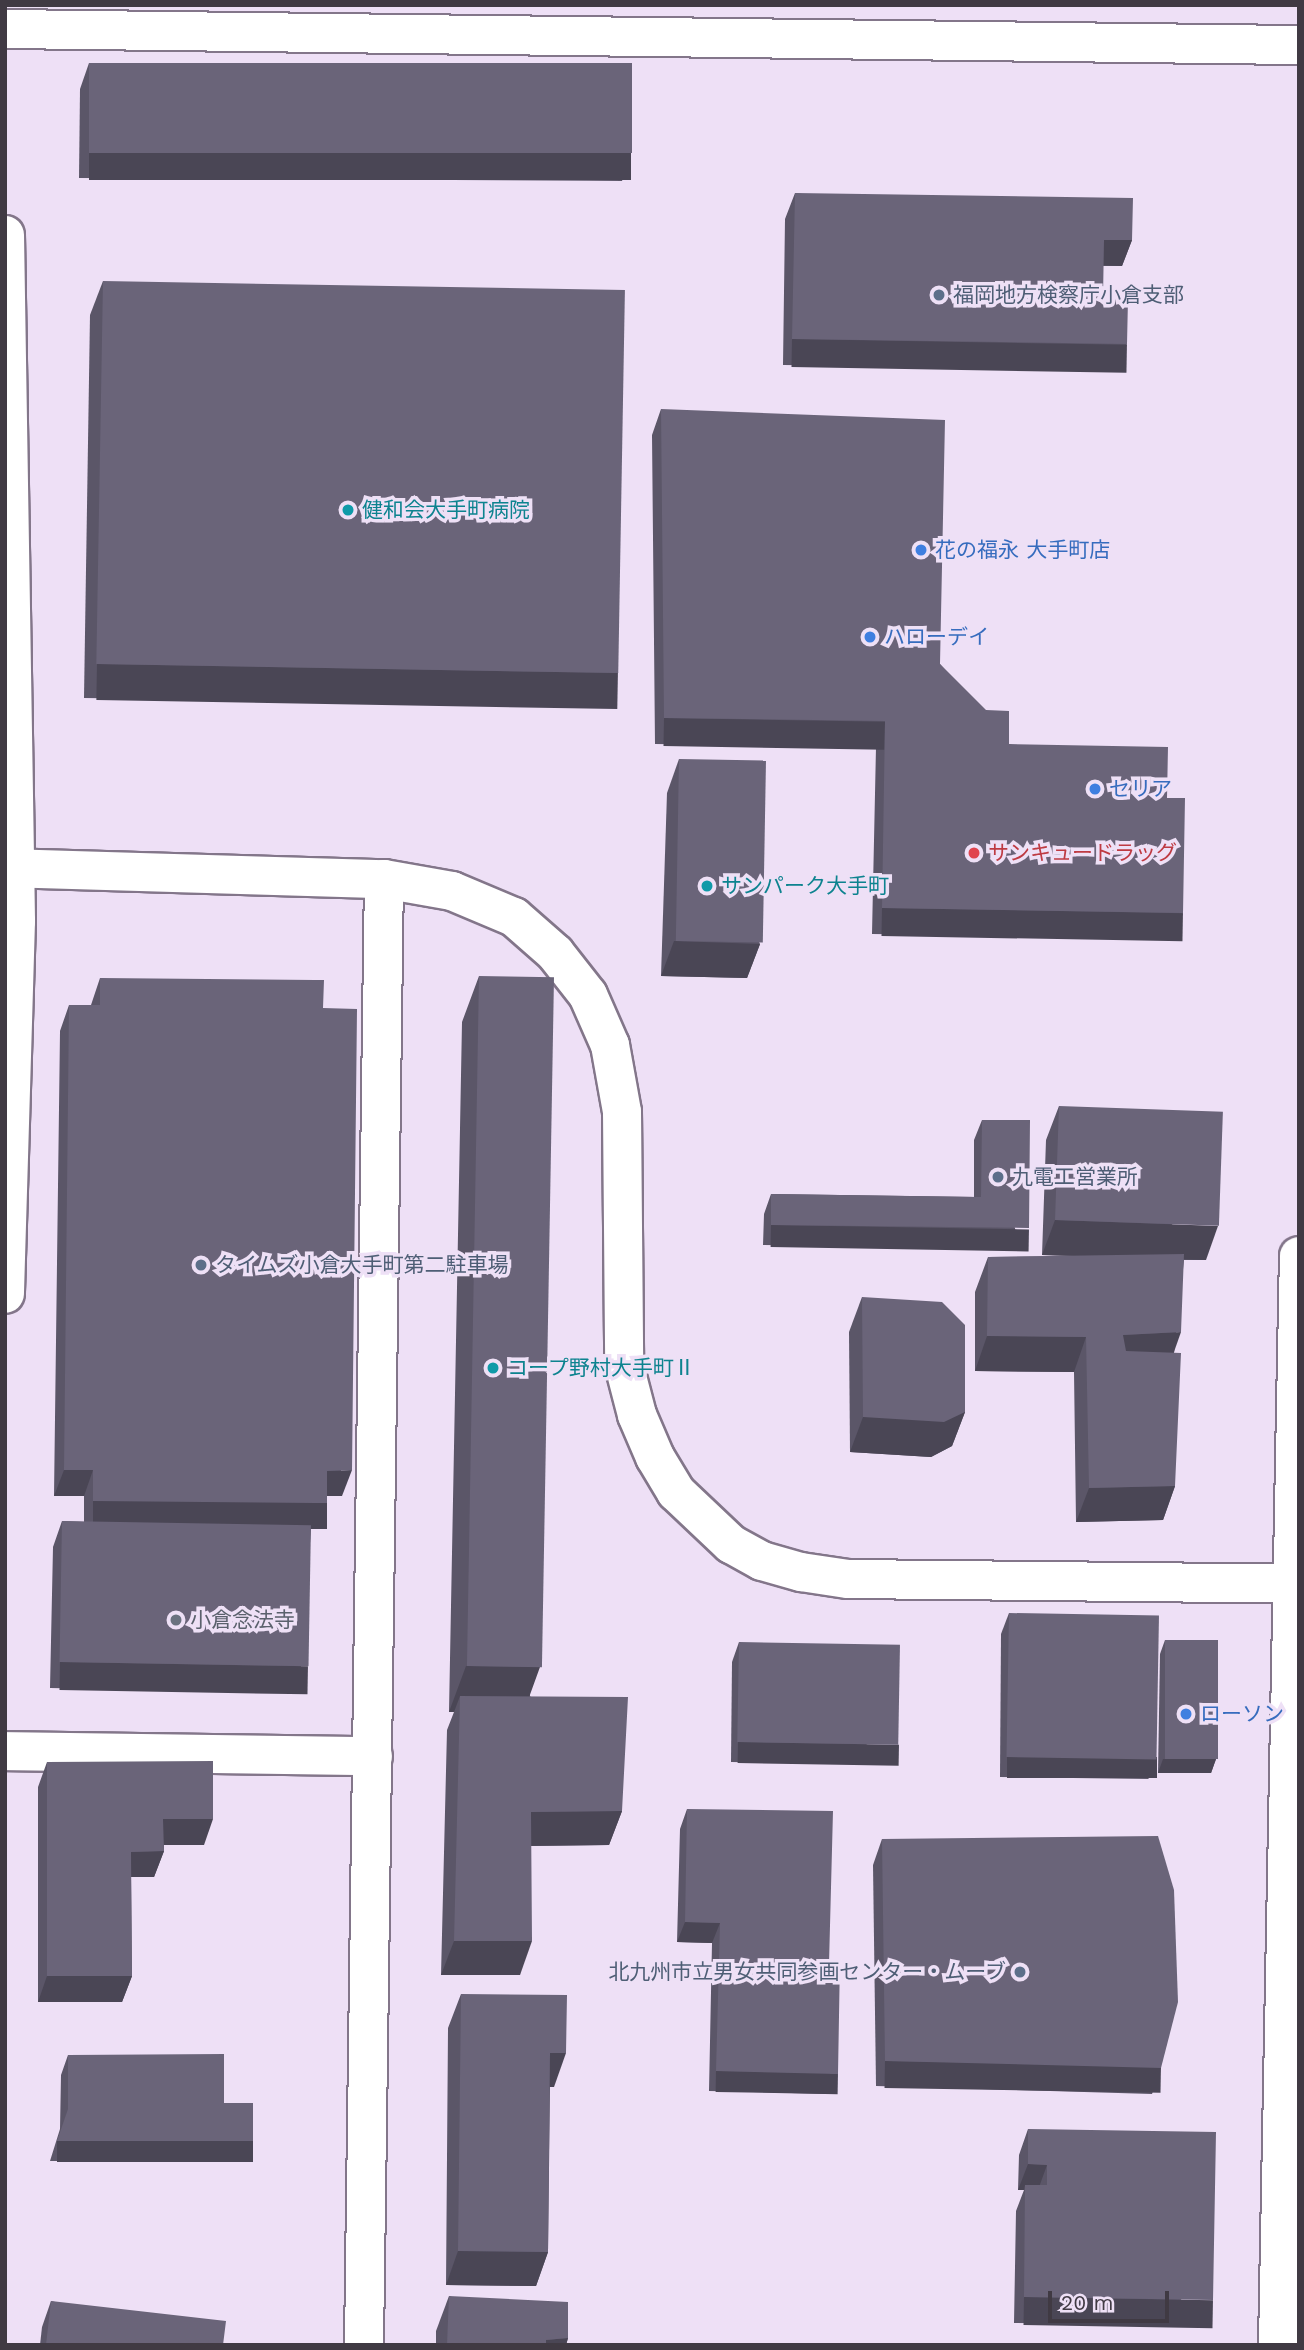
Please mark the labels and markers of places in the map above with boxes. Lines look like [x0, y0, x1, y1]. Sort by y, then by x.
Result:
place label: 福岡地方検察庁小倉支部 [953, 282, 1184, 308]
marker: 福岡地方検察庁小倉支部 [931, 287, 947, 303]
place label: 健和会大手町病院 [362, 497, 530, 523]
marker: 健和会大手町病院 [340, 502, 356, 518]
place label: 花の福永 大手町店 [935, 537, 1110, 563]
marker: 花の福永 大手町店 [913, 542, 929, 558]
place label: ハローデイ [884, 624, 989, 650]
marker: ハローデイ [862, 629, 878, 645]
place label: セリア [1109, 776, 1172, 802]
marker: セリア [1087, 781, 1103, 797]
place label: サンキュードラッグ [988, 840, 1177, 866]
marker: サンキュードラッグ [966, 845, 982, 861]
place label: サンパーク大手町 [721, 873, 889, 899]
marker: サンパーク大手町 [699, 878, 715, 894]
place label: 九電工営業所 [1012, 1164, 1138, 1190]
marker: 九電工営業所 [990, 1169, 1006, 1185]
place label: タイムズ小倉大手町第二駐車場 [215, 1252, 509, 1278]
marker: タイムズ小倉大手町第二駐車場 [193, 1257, 209, 1273]
place label: コープ野村大手町Ⅱ [507, 1355, 696, 1381]
marker: コープ野村大手町Ⅱ [485, 1360, 501, 1376]
place label: 小倉念法寺 [190, 1607, 295, 1633]
marker: 小倉念法寺 [168, 1612, 184, 1628]
place label: ローソン [1200, 1701, 1284, 1727]
marker: ローソン [1178, 1706, 1194, 1722]
place label: 北九州市立男女共同参画センター・ムーブ [607, 1959, 1006, 1985]
marker: 北九州市立男女共同参画センター・ムーブ [1012, 1964, 1028, 1980]

